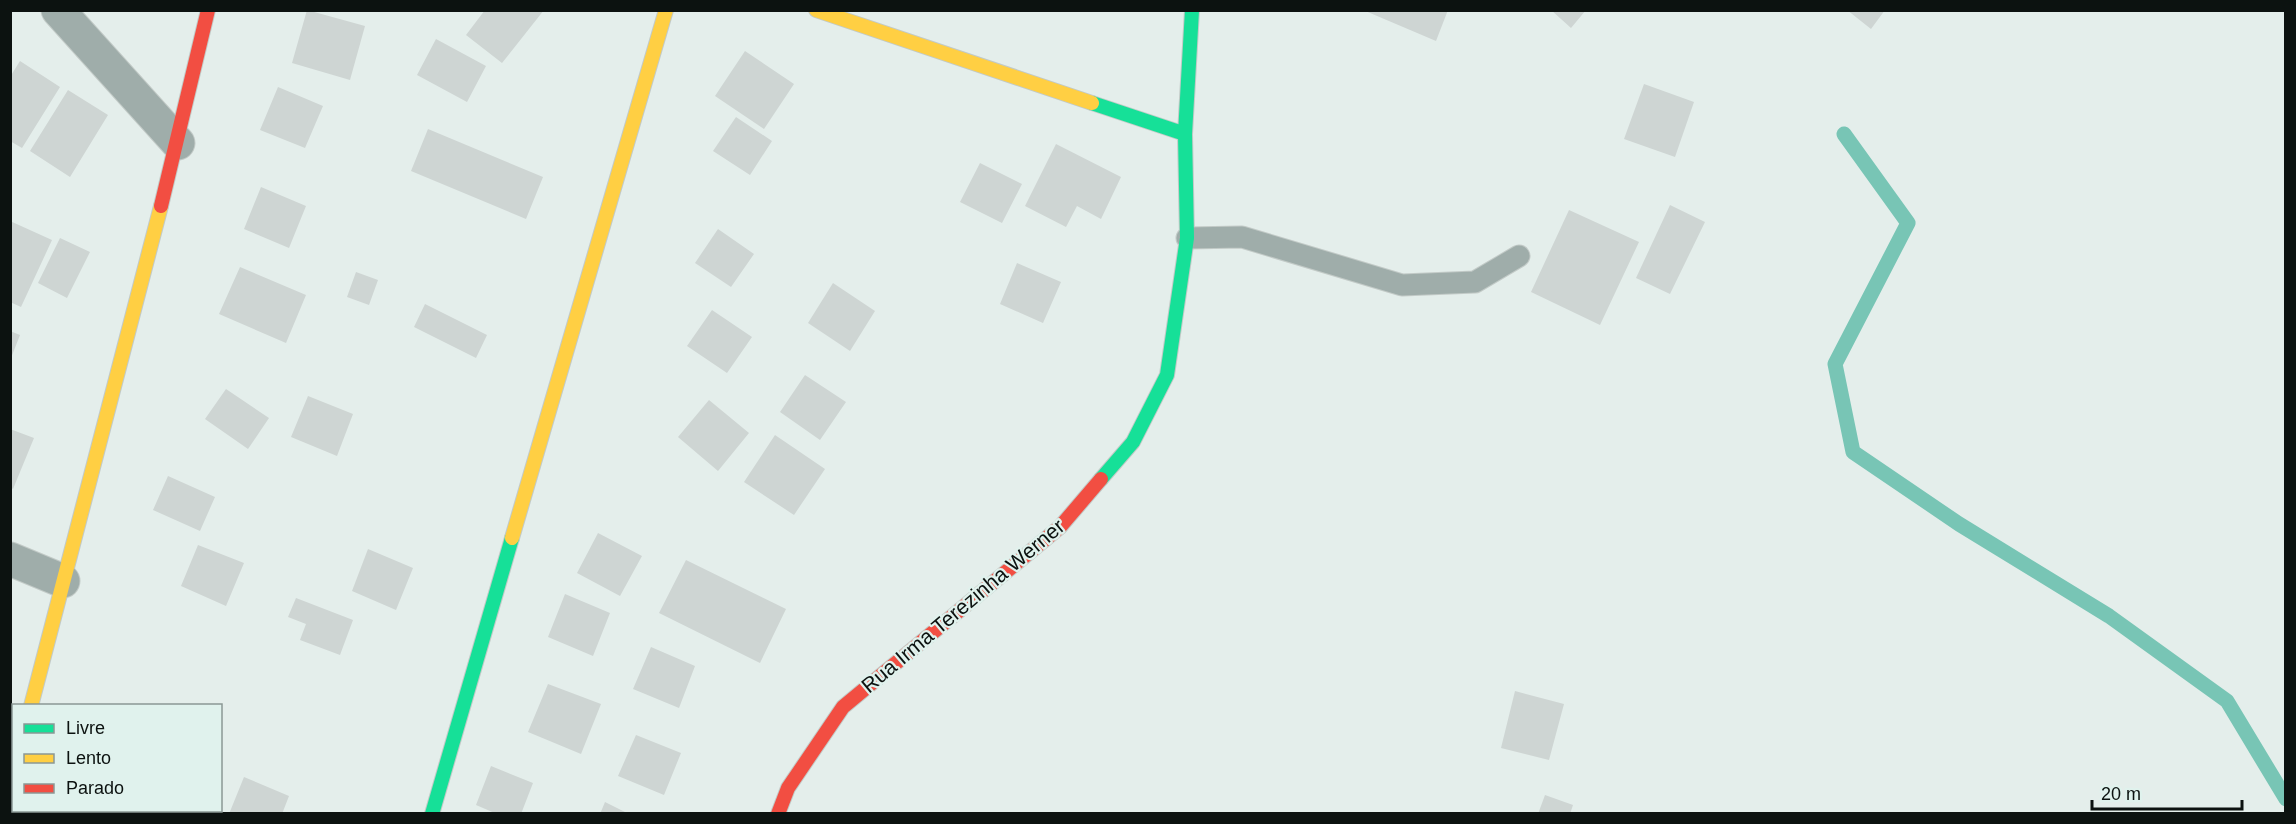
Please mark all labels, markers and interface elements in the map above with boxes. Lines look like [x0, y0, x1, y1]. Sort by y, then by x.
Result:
street label: Rua Irma Terezinha Werner [857, 514, 1069, 697]
legend [12, 704, 222, 812]
text: Livre [66, 718, 105, 738]
text: Lento [66, 748, 111, 768]
scale bar [2092, 773, 2242, 811]
text: Parado [66, 778, 124, 798]
text: 20 m [2101, 784, 2141, 804]

